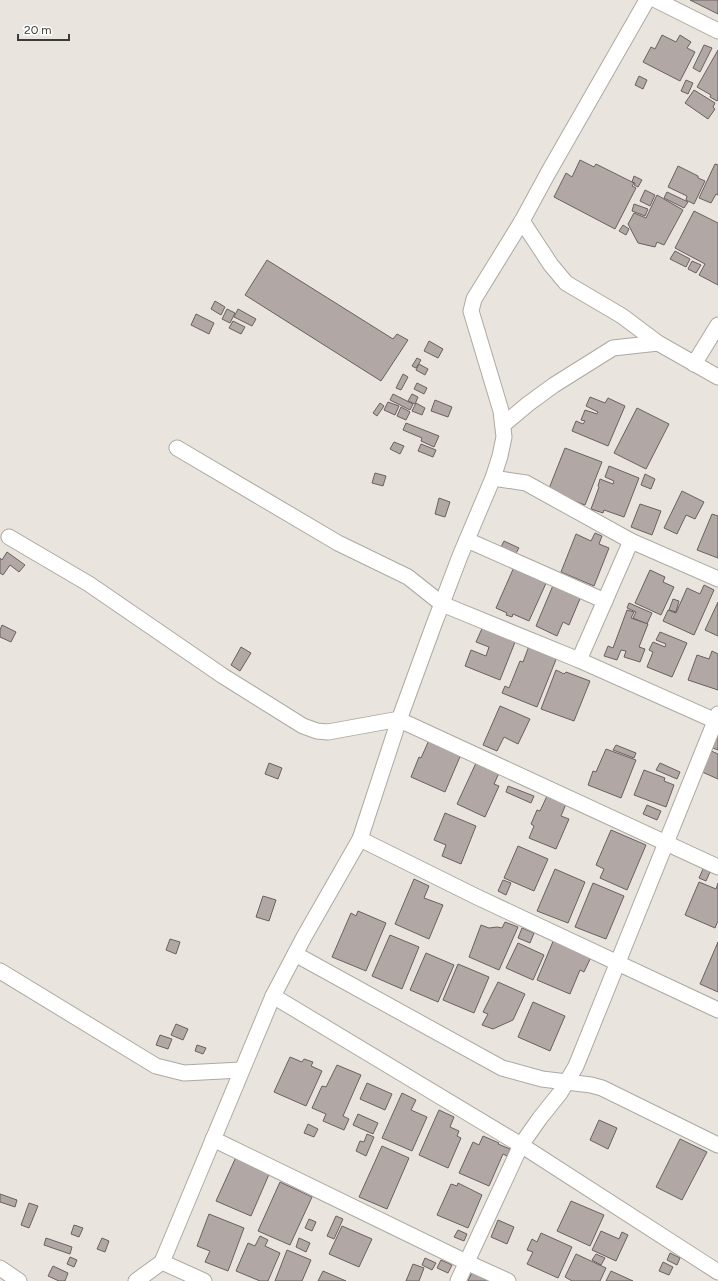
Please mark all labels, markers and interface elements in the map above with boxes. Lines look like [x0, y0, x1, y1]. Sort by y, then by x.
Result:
scale bar [18, 16, 69, 42]
text: 20 m [24, 23, 52, 37]

